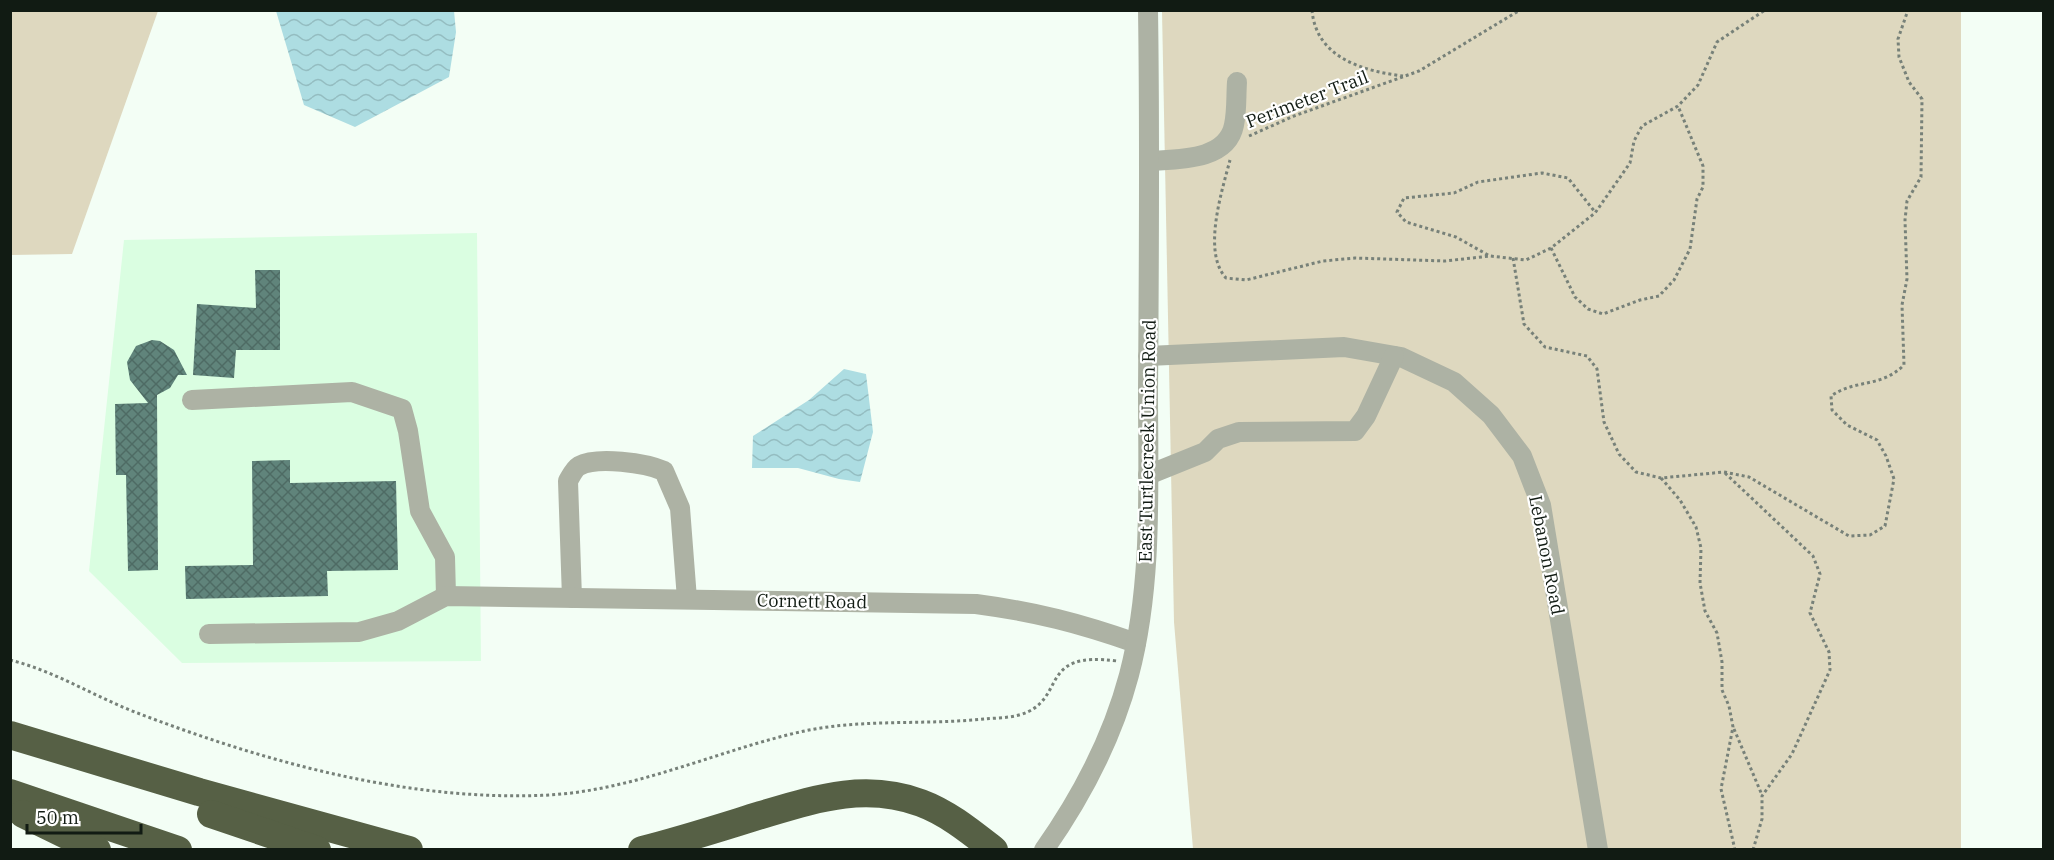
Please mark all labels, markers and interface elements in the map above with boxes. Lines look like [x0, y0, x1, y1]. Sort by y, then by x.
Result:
street label: Perimeter Trail [1242, 65, 1372, 133]
street label: East Turtlecreek Union Road [1133, 319, 1161, 563]
street label: Lebanon Road [1524, 493, 1570, 617]
street label: Cornett Road [757, 589, 867, 613]
scale bar [27, 797, 141, 835]
text: 50 m [36, 806, 79, 829]

